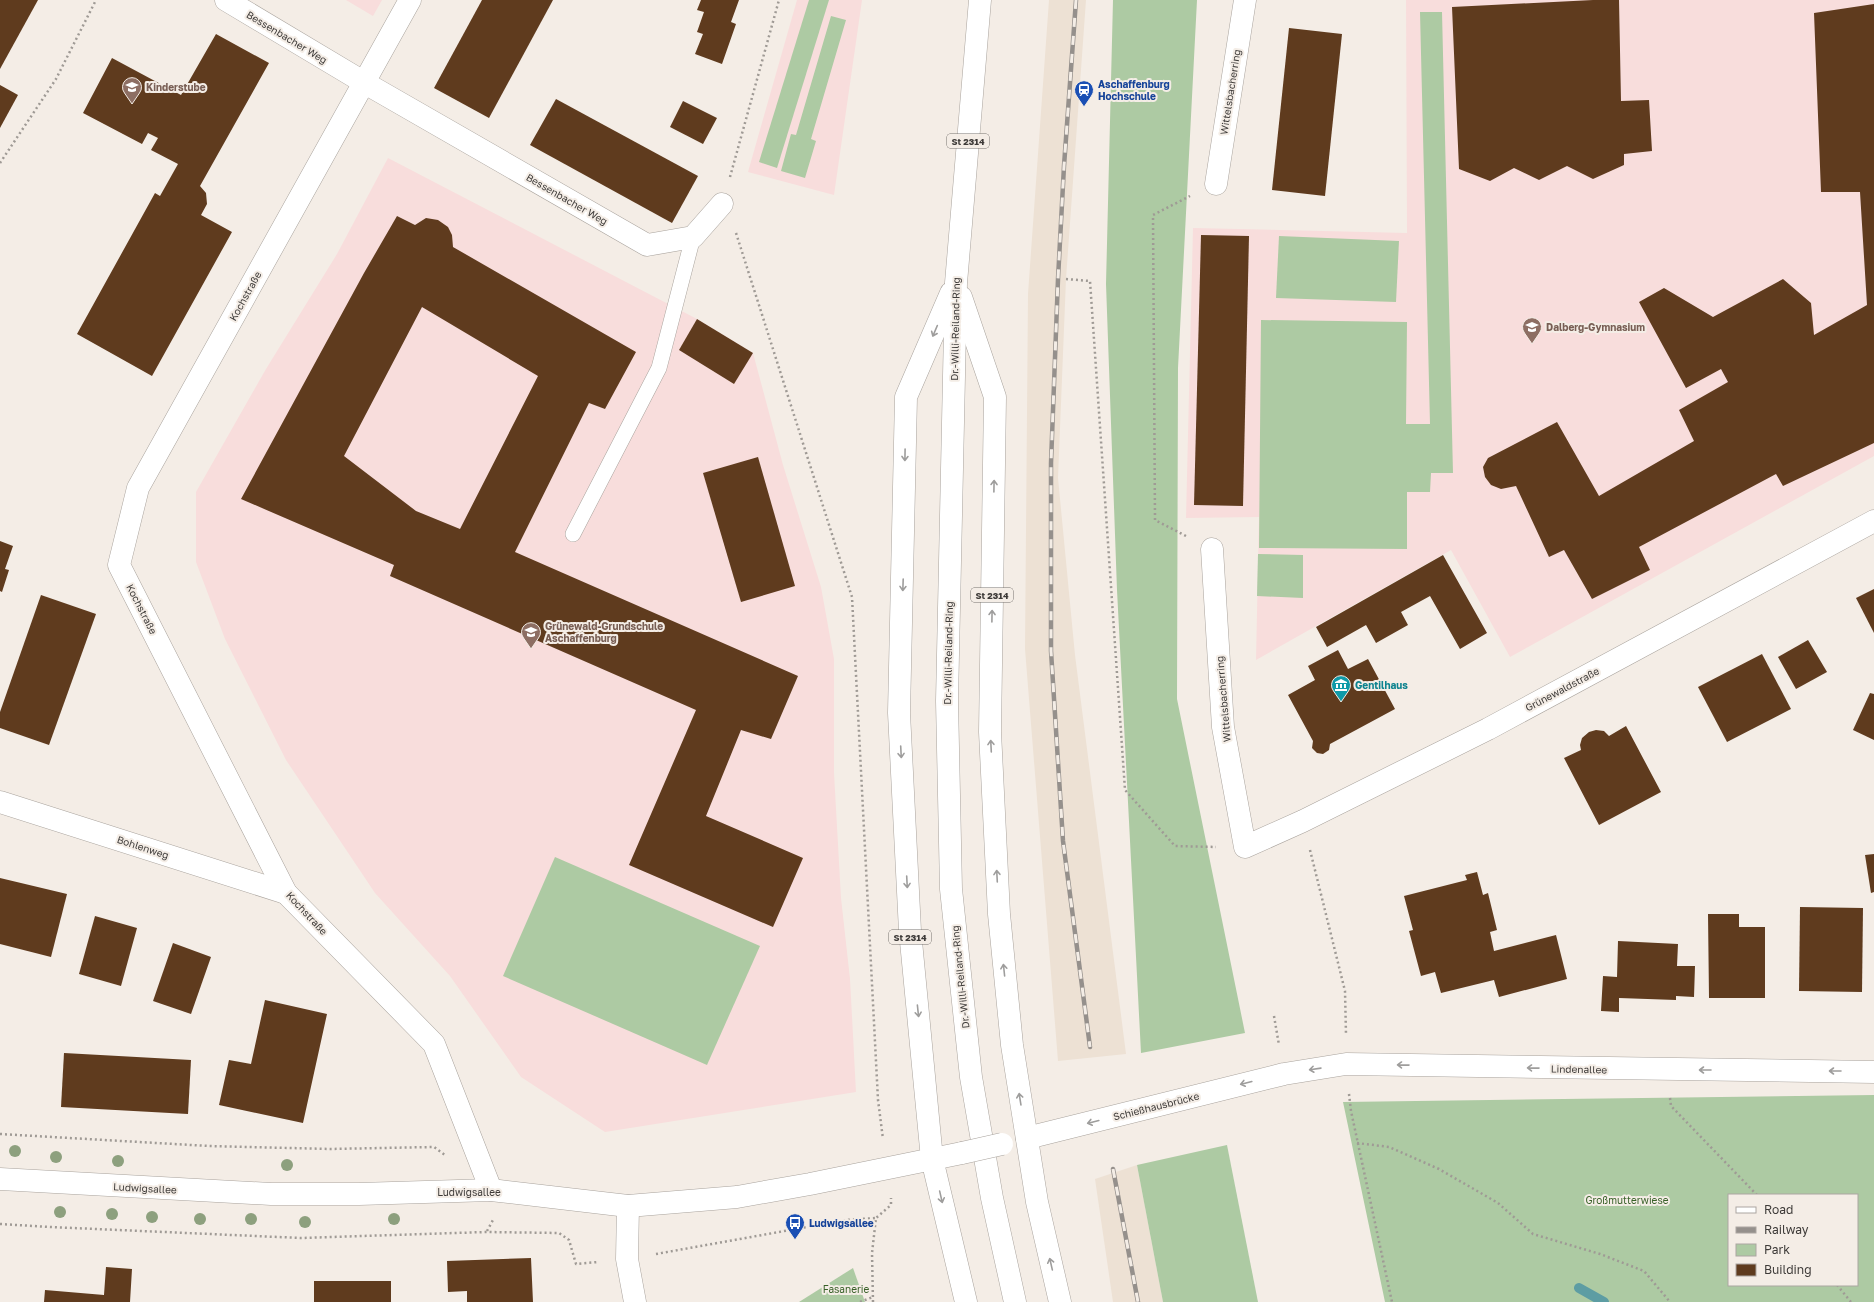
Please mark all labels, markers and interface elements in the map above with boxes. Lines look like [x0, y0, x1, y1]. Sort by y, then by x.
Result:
street label: Bessenbacher Weg [245, 8, 329, 66]
street label: Wittelsbacherring [1217, 48, 1243, 136]
school or university icon: Kinderstube [121, 76, 143, 104]
place label: Aschaffenburg Hochschule [1098, 78, 1170, 102]
station icon: Aschaffenburg Hochschule [1073, 79, 1095, 107]
place label: Kinderstube [146, 81, 206, 93]
road number: St 2314 [947, 134, 989, 148]
street label: Bessenbacher Weg [524, 171, 610, 227]
street label: Kochstraße [227, 269, 264, 323]
street label: Dr.-Willi-Reiland-Ring [948, 277, 962, 381]
school or university icon: Dalberg-Gymnasium [1521, 316, 1543, 344]
place label: Dalberg-Gymnasium [1546, 321, 1645, 333]
one-way arrow [930, 325, 938, 337]
one-way arrow [901, 448, 909, 461]
one-way arrow [990, 480, 997, 493]
one-way arrow [899, 578, 907, 591]
street label: Kochstraße [124, 582, 160, 636]
road number: St 2314 [971, 588, 1013, 602]
street label: Dr.-Willi-Reiland-Ring [941, 601, 955, 705]
one-way arrow [988, 610, 996, 623]
place label: Grünewald-Grundschule Aschaffenburg [545, 620, 663, 644]
school or university icon: Grünewald-Grundschule Aschaffenburg [520, 621, 542, 649]
street label: Wittelsbacherring [1213, 655, 1233, 743]
street label: Grünewaldstraße [1523, 664, 1601, 714]
museum icon: Gentilhaus [1330, 674, 1352, 702]
place label: Gentilhaus [1355, 679, 1408, 691]
one-way arrow [987, 740, 995, 753]
one-way arrow [898, 745, 905, 758]
street label: Bohlenweg [116, 833, 170, 861]
one-way arrow [993, 870, 1000, 883]
one-way arrow [904, 875, 911, 888]
street label: Kochstraße [284, 889, 330, 937]
street label: Dr.-Willi-Reiland-Ring [949, 925, 971, 1029]
road number: St 2314 [889, 930, 931, 944]
one-way arrow [1000, 964, 1008, 977]
one-way arrow [914, 1004, 921, 1017]
one-way arrow [1397, 1062, 1410, 1069]
street label: Lindenallee [1551, 1063, 1607, 1075]
one-way arrow [1527, 1064, 1540, 1072]
one-way arrow [1309, 1065, 1322, 1073]
one-way arrow [1699, 1066, 1712, 1074]
one-way arrow [1829, 1067, 1842, 1075]
one-way arrow [1240, 1080, 1253, 1087]
street label: Schießhausbrücke [1112, 1089, 1200, 1122]
one-way arrow [1016, 1093, 1024, 1106]
one-way arrow [1087, 1118, 1100, 1126]
street label: Ludwigsallee [113, 1180, 177, 1196]
street label: Ludwigsallee [437, 1186, 501, 1198]
one-way arrow [938, 1191, 946, 1204]
park label: Großmutterwiese [1585, 1194, 1669, 1206]
legend [1728, 1194, 1858, 1286]
text: Road [1764, 1202, 1793, 1217]
bus stop icon: Ludwigsallee [784, 1212, 806, 1240]
place label: Ludwigsallee [809, 1217, 874, 1229]
text: Railway [1764, 1222, 1809, 1237]
text: Park [1764, 1242, 1790, 1257]
one-way arrow [1047, 1258, 1055, 1271]
text: Building [1764, 1262, 1812, 1277]
park label: Fasanerie [823, 1283, 870, 1295]

